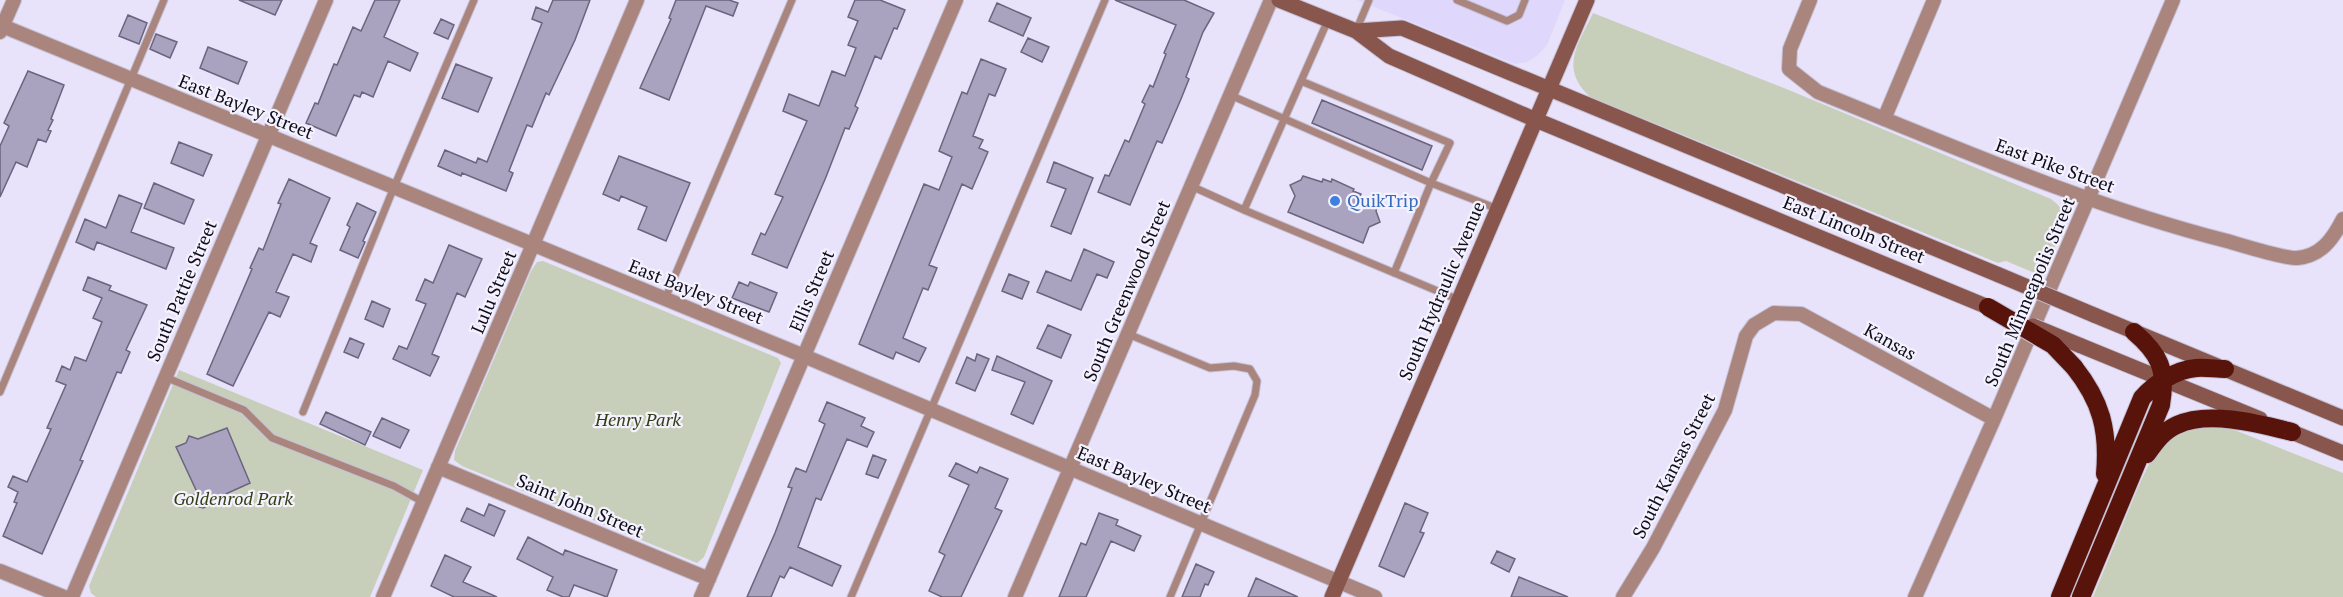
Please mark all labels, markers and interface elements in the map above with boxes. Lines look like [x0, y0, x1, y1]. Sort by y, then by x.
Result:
street label: East Bayley Street [175, 68, 318, 144]
street label: East Pike Street [1992, 132, 2119, 198]
place label: QuikTrip [1347, 188, 1418, 212]
street label: East Lincoln Street [1780, 190, 1929, 269]
street label: South Minneapolis Street [1978, 193, 2080, 390]
marker: QuikTrip [1328, 194, 1342, 208]
street label: South Greenwood Street [1077, 196, 1175, 385]
street label: South Hydraulic Avenue [1392, 197, 1490, 384]
street label: South Pattie Street [140, 216, 222, 365]
street label: Lulu Street [465, 246, 522, 337]
street label: Ellis Street [783, 246, 839, 335]
street label: East Bayley Street [625, 253, 768, 329]
street label: Kansas [1860, 317, 1921, 365]
street label: South Kansas Street [1626, 389, 1720, 542]
park label: Henry Park [594, 407, 681, 431]
street label: East Bayley Street [1074, 440, 1215, 518]
street label: Saint John Street [513, 468, 648, 543]
park label: Goldenrod Park [173, 486, 293, 510]

